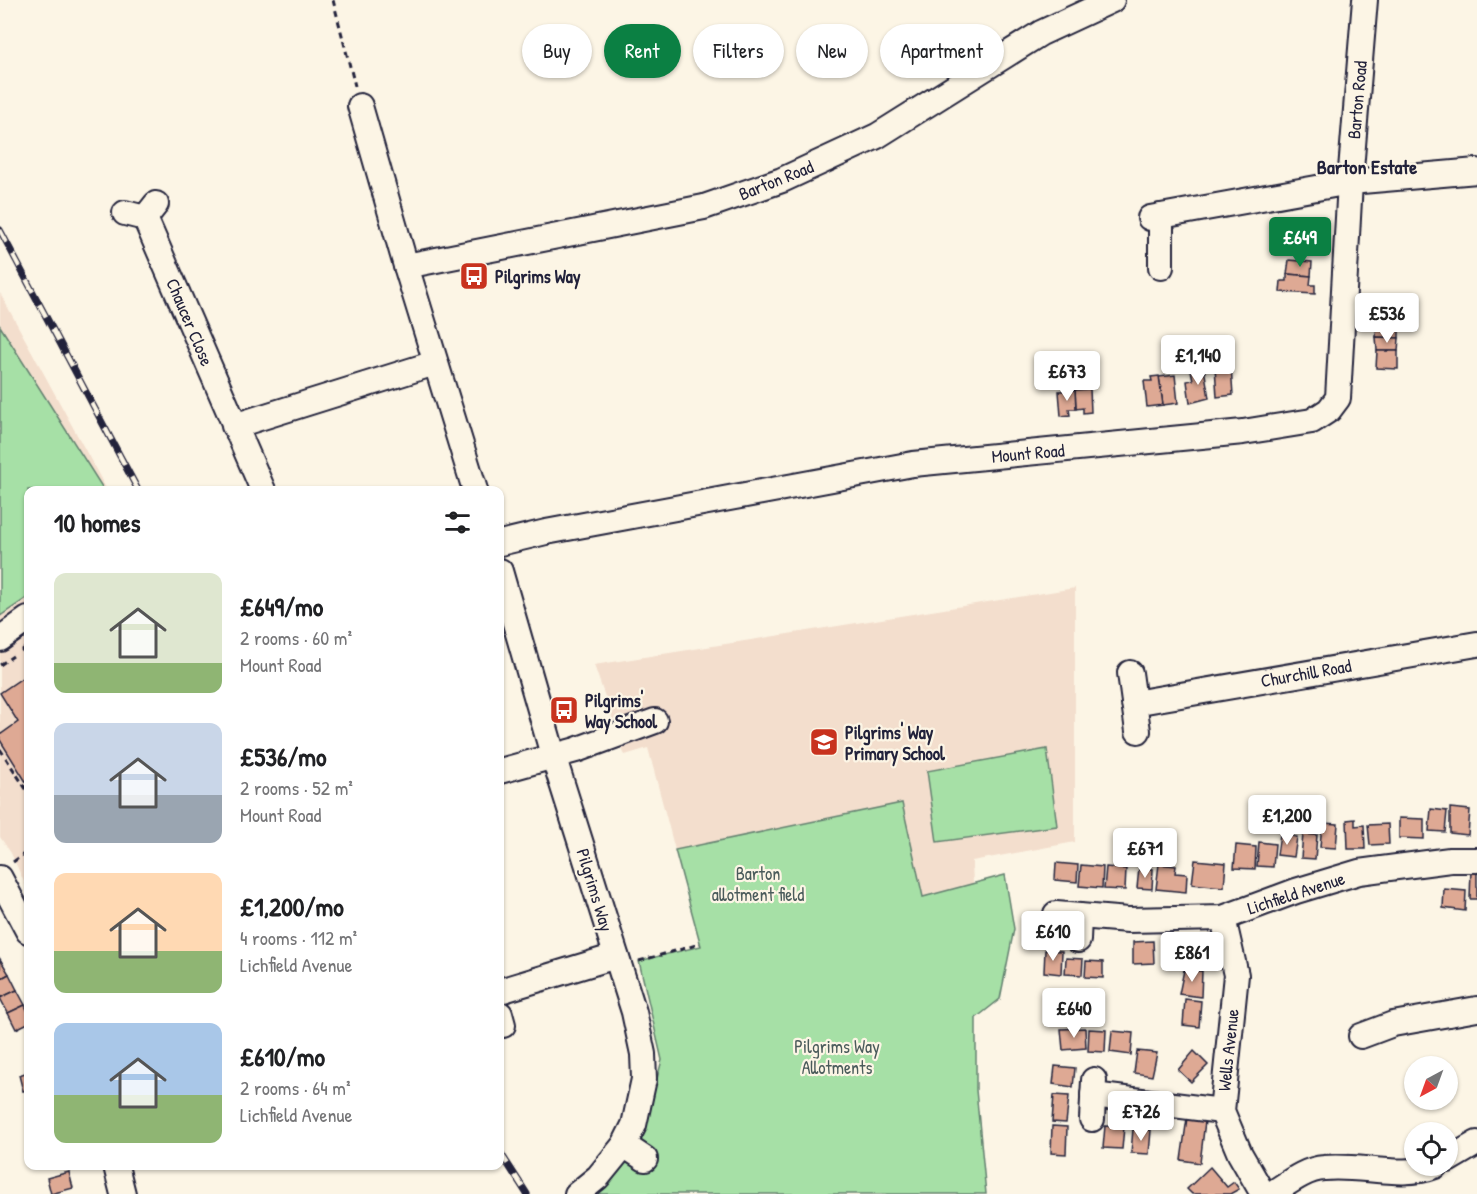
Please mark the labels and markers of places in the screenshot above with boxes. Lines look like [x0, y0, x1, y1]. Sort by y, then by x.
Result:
pin: £649 [1264, 217, 1336, 268]
bus stop icon: Pilgrims Way [458, 260, 490, 292]
place label: Pilgrims Way [495, 264, 581, 290]
pin: £536 [1351, 293, 1423, 344]
pin: £1,140 [1149, 335, 1247, 386]
pin: £673 [1031, 351, 1103, 402]
place label: Pilgrims' Way School [585, 688, 658, 735]
bus stop icon: Pilgrims' Way School [548, 694, 580, 726]
place label: Pilgrims' Way Primary School [845, 720, 946, 767]
school or university icon: Pilgrims' Way Primary School [808, 726, 840, 758]
pin: £1,200 [1238, 795, 1336, 846]
pin: £671 [1109, 828, 1181, 879]
pin: £610 [1017, 911, 1089, 962]
pin: £861 [1156, 932, 1228, 983]
pin: £640 [1038, 988, 1110, 1039]
pin: £726 [1105, 1091, 1177, 1142]

